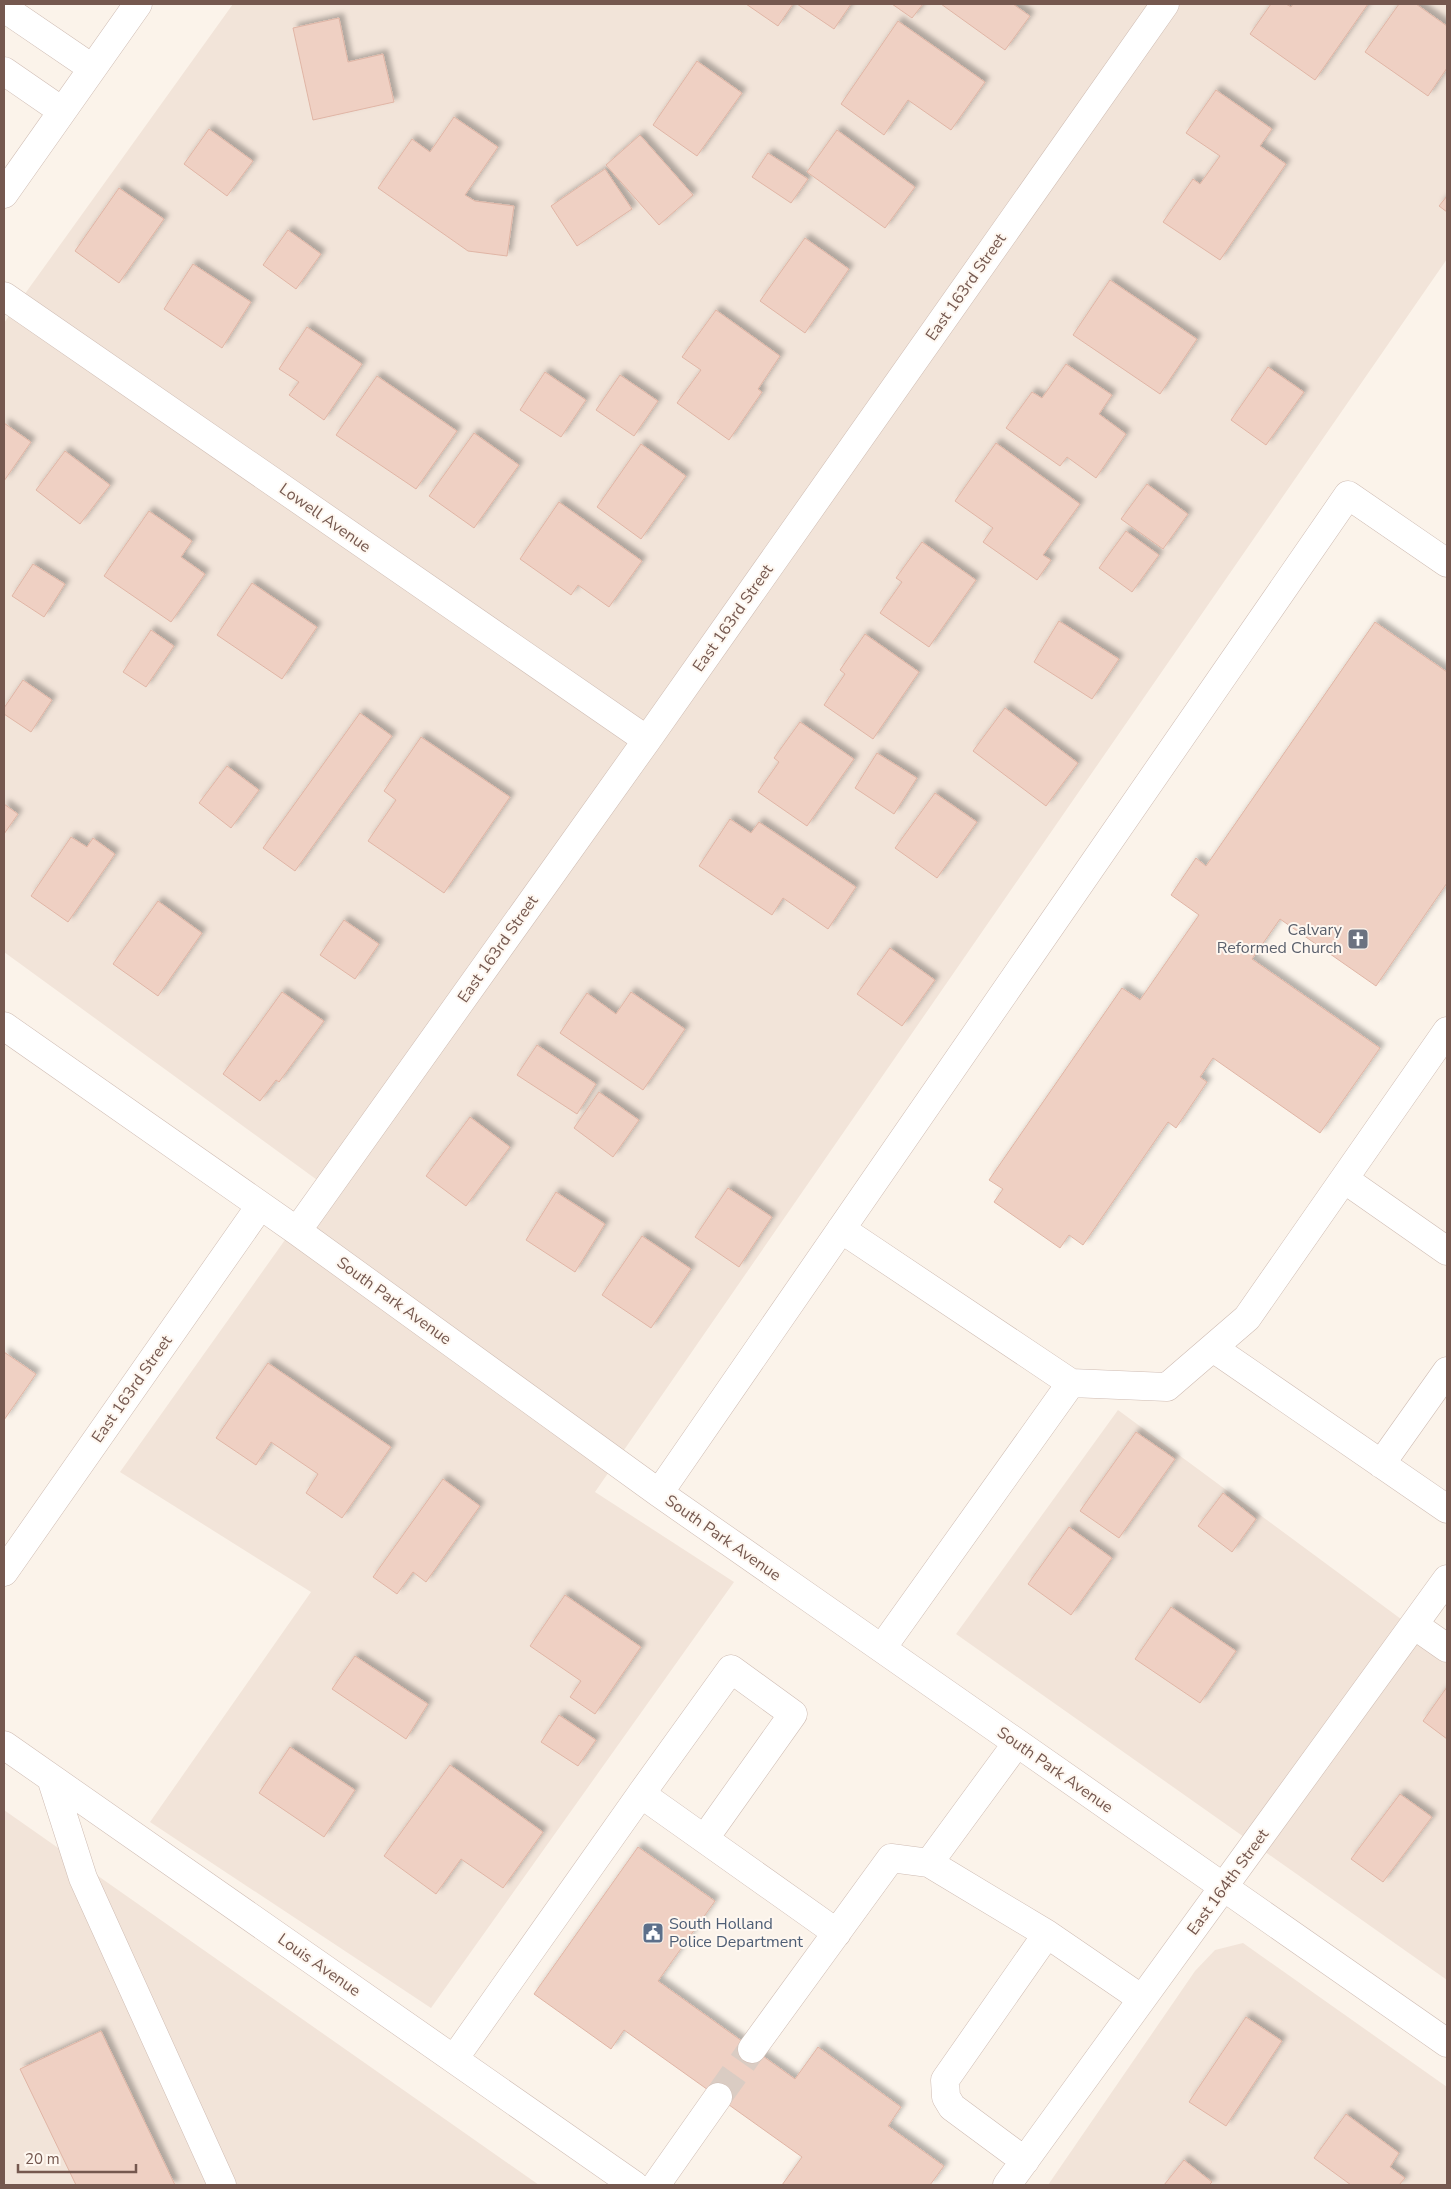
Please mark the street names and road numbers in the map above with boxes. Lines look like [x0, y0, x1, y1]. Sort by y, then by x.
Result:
street label: East 163rd Street [921, 229, 1012, 345]
street label: Lowell Avenue [275, 478, 375, 558]
street label: East 163rd Street [688, 560, 779, 676]
street label: East 163rd Street [453, 891, 544, 1007]
street label: South Park Avenue [332, 1252, 456, 1350]
street label: East 163rd Street [87, 1331, 178, 1447]
street label: South Park Avenue [661, 1490, 785, 1586]
street label: South Park Avenue [993, 1722, 1117, 1818]
street label: East 164th Street [1182, 1824, 1274, 1940]
street label: Louis Avenue [273, 1928, 365, 2002]

